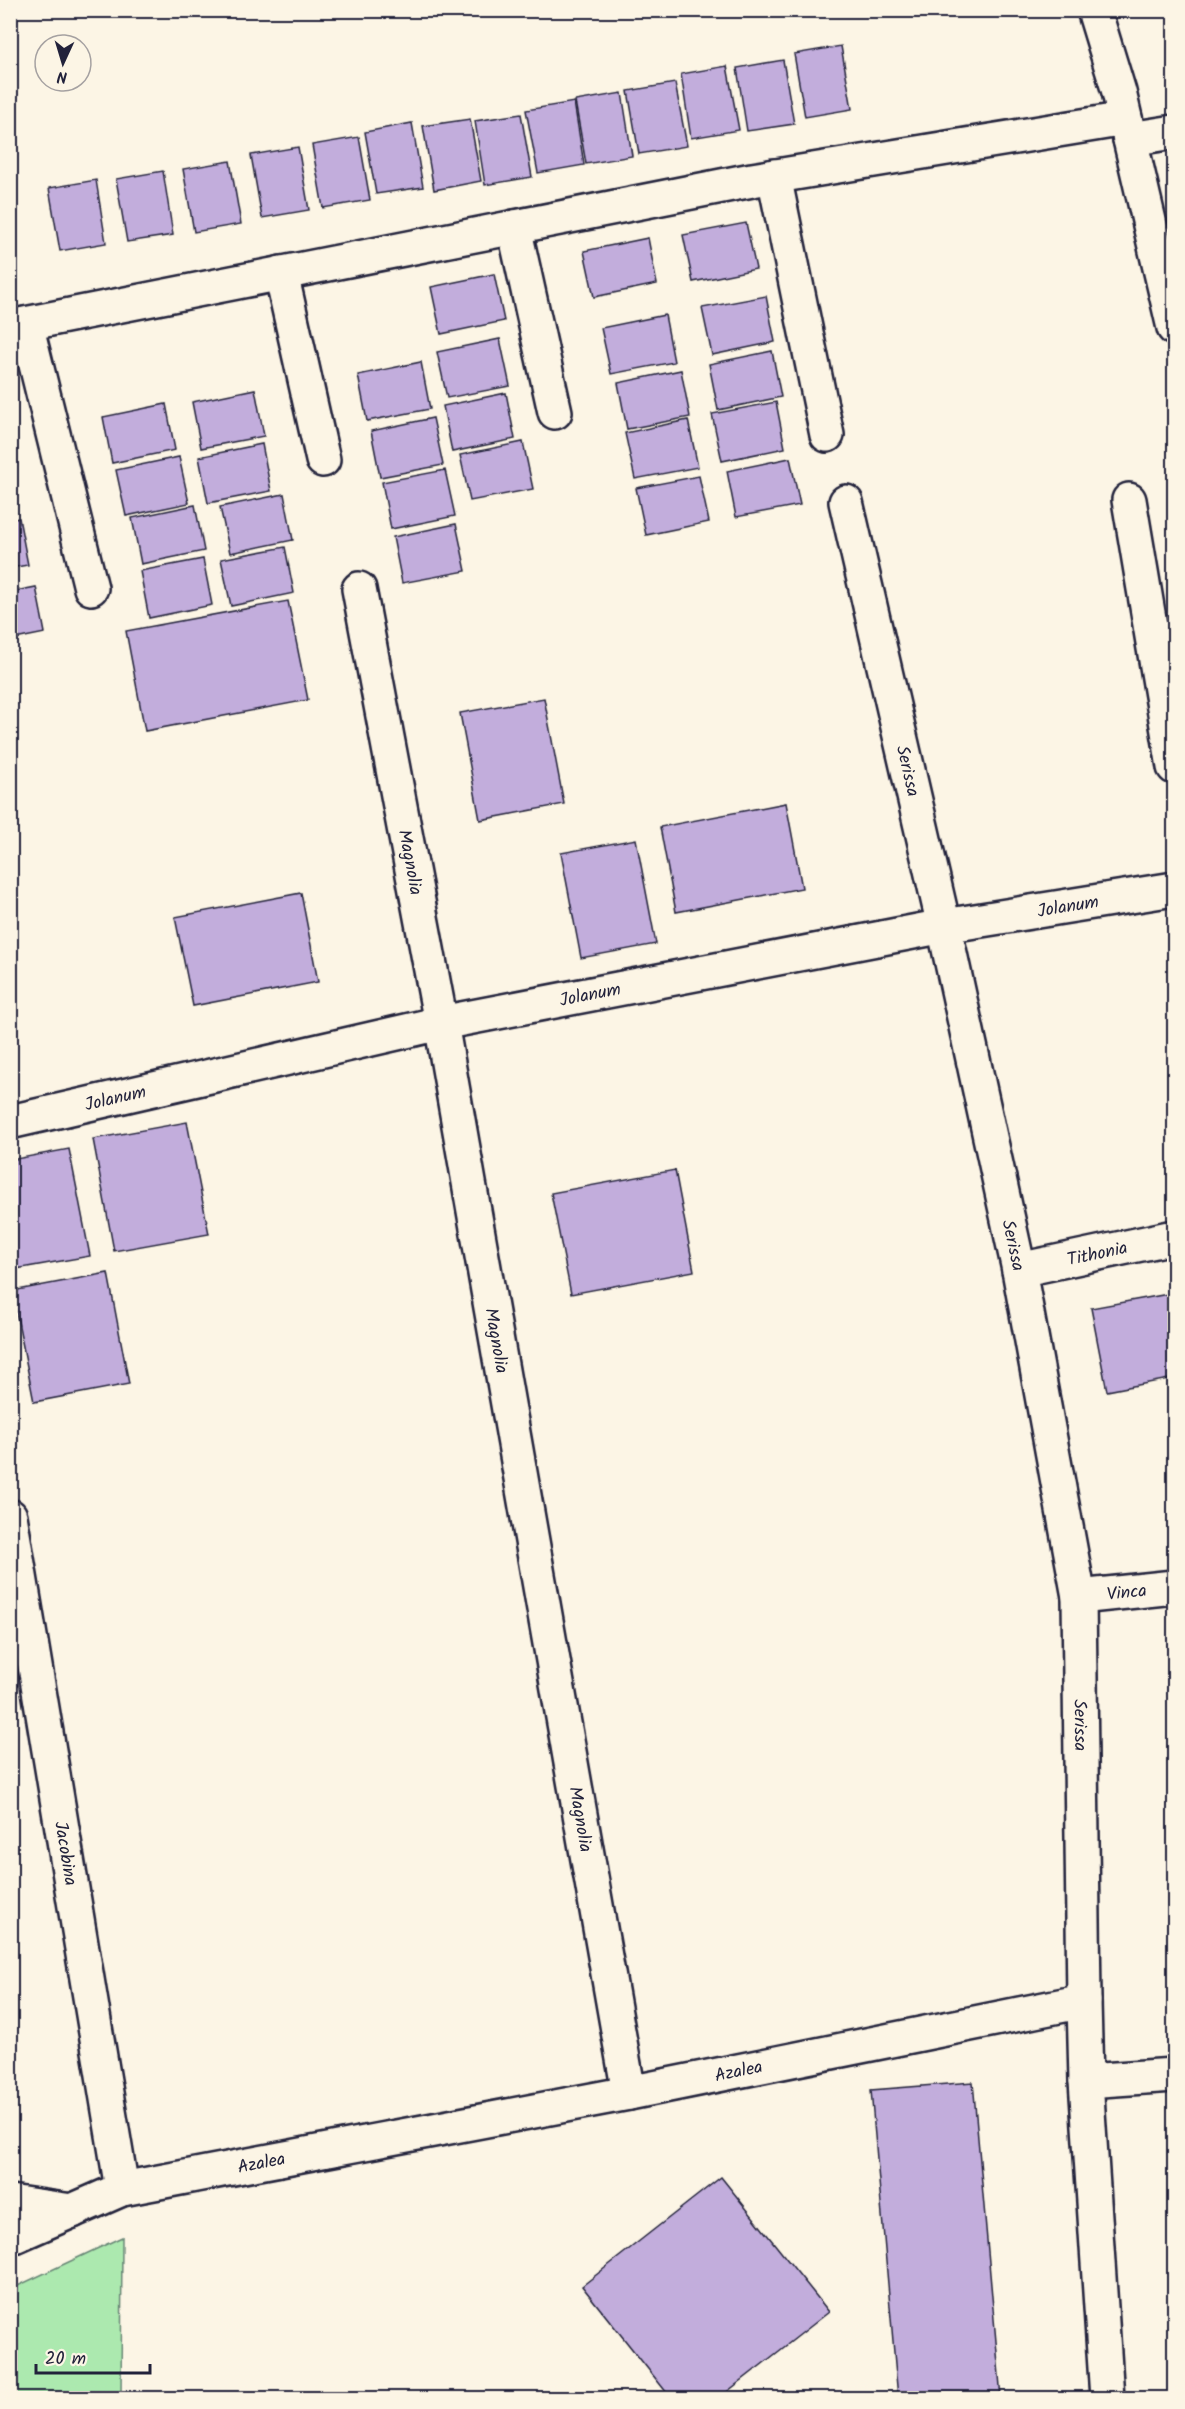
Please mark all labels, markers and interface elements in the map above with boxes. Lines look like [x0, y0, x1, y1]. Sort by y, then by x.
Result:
north arrow [33, 33, 93, 93]
text: N [56, 64, 68, 89]
street label: Serissa [887, 743, 927, 800]
street label: Magnolia [389, 827, 430, 898]
street label: Jolanum [1035, 888, 1101, 927]
street label: Jolanum [557, 976, 624, 1016]
street label: Jolanum [82, 1078, 149, 1120]
street label: Serissa [992, 1217, 1032, 1274]
street label: Tithonia [1065, 1234, 1130, 1275]
street label: Magnolia [475, 1306, 515, 1376]
street label: Vinca [1106, 1577, 1148, 1610]
street label: Serissa [1064, 1699, 1094, 1751]
street label: Magnolia [559, 1784, 599, 1854]
street label: Jacobina [45, 1819, 84, 1888]
street label: Azalea [712, 2053, 765, 2091]
street label: Azalea [235, 2145, 288, 2183]
scale bar [36, 2337, 150, 2375]
text: 20 m [45, 2345, 86, 2374]

